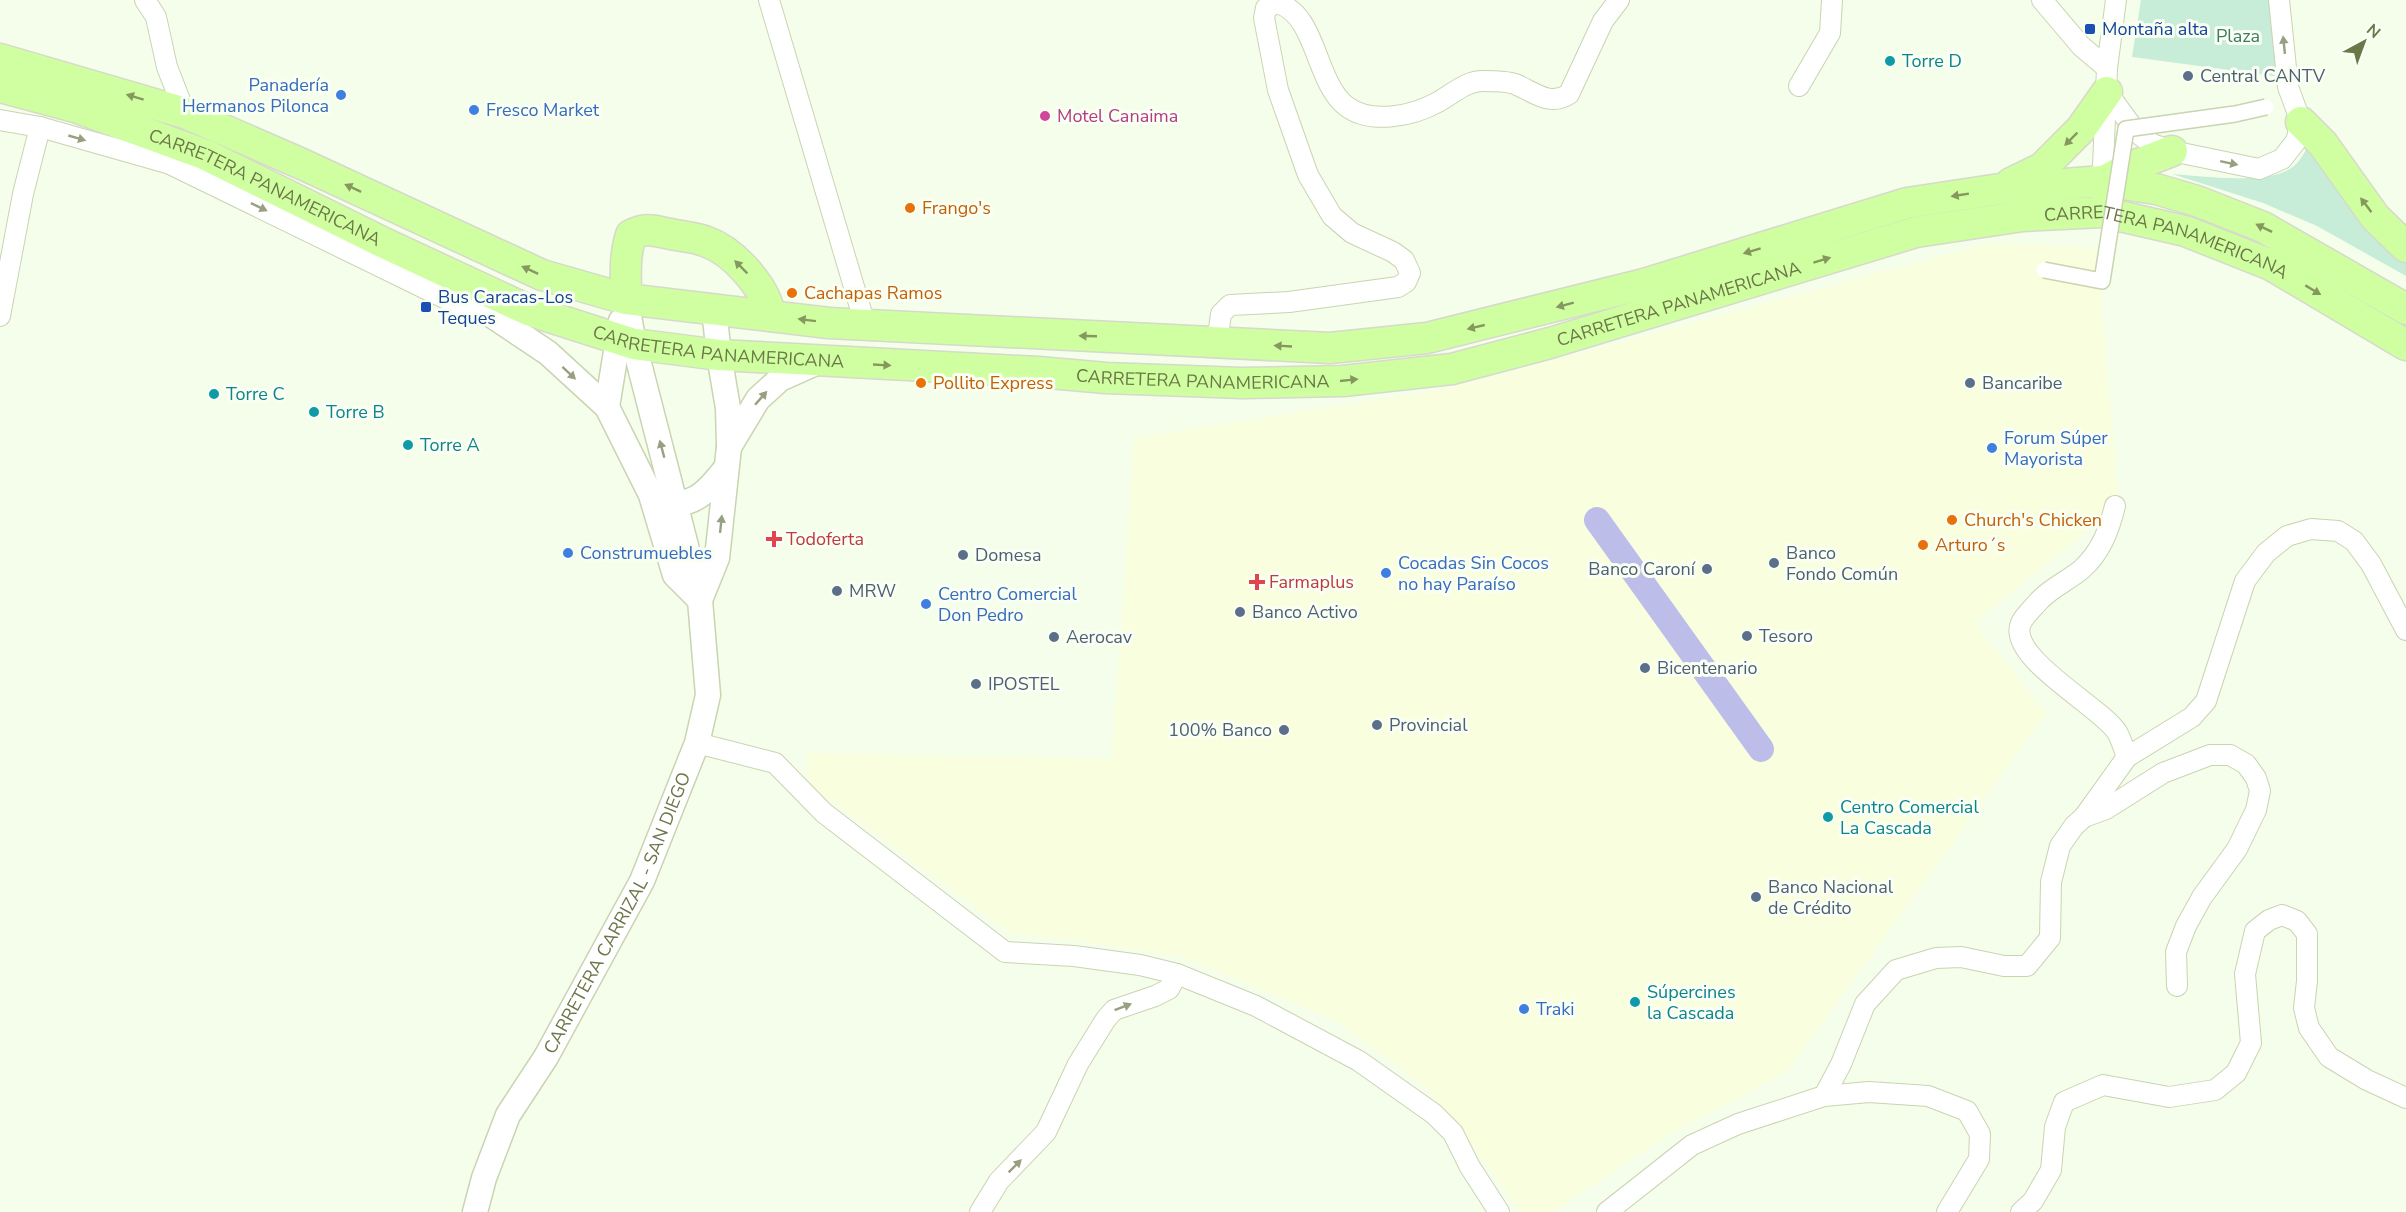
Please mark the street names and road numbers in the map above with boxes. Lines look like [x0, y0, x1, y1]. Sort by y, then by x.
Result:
street label: CARRETERA PANAMERICANA [145, 123, 385, 252]
street label: CARRETERA PANAMERICANA [2043, 200, 2293, 285]
street label: CARRETERA PANAMERICANA [1554, 256, 1804, 352]
street label: CARRETERA PANAMERICANA [590, 320, 845, 374]
street label: CARRETERA PANAMERICANA [1075, 363, 1330, 395]
street label: CARRETERA CARRIZAL - SAN DIEGO [538, 768, 696, 1058]

